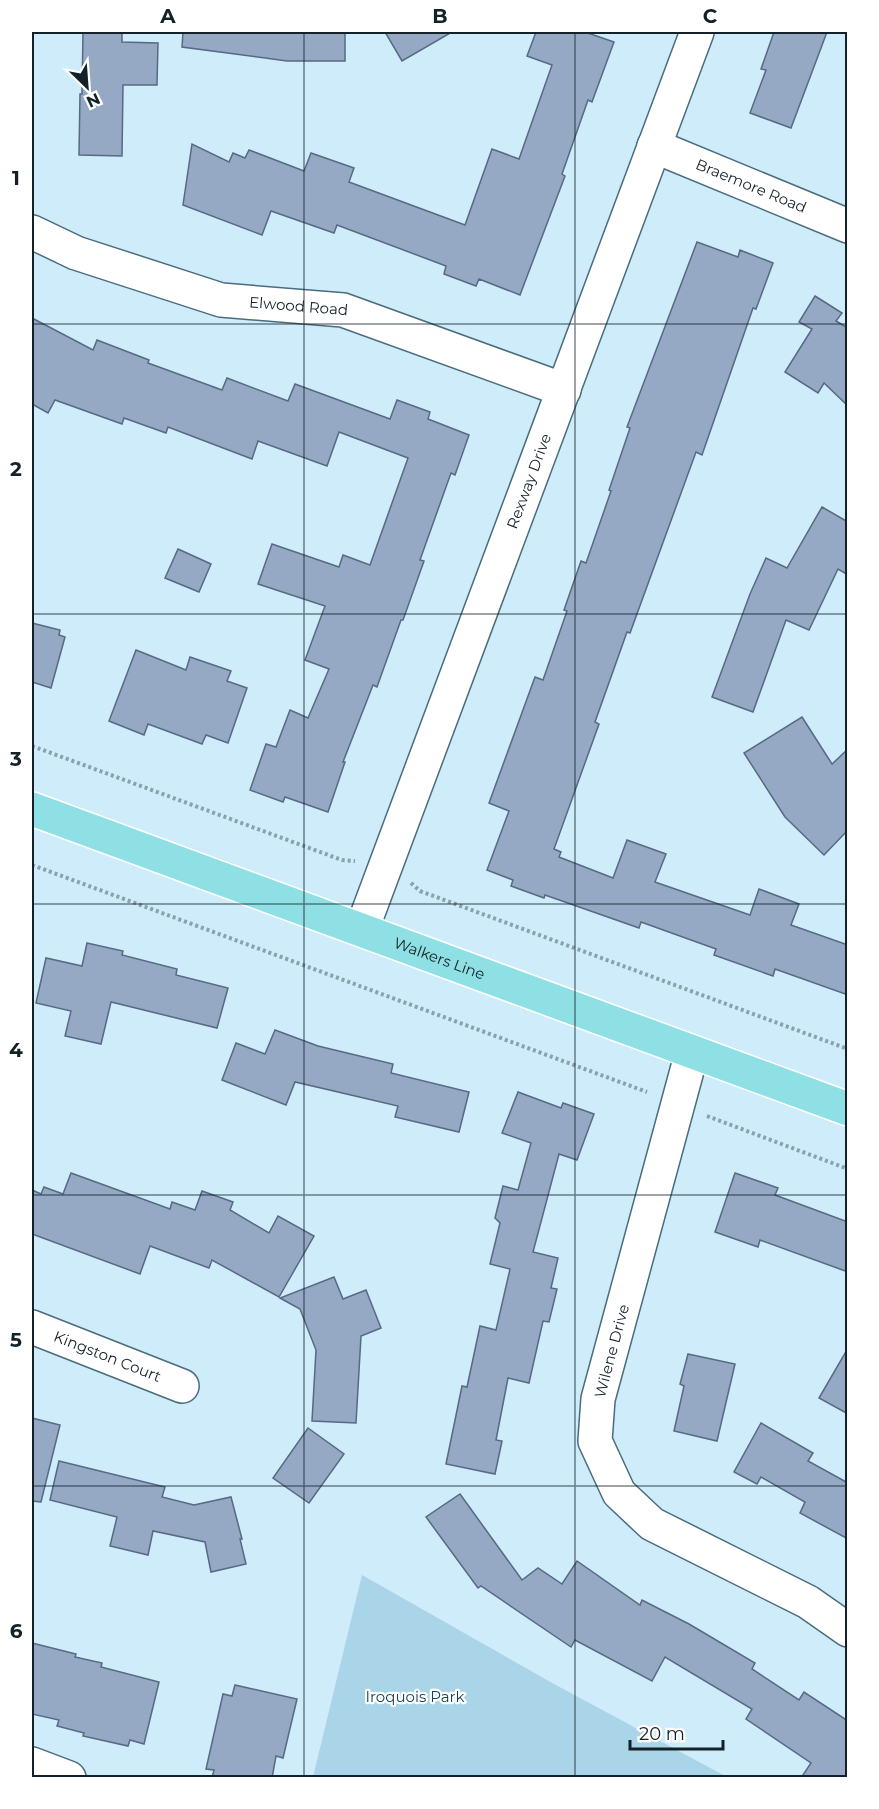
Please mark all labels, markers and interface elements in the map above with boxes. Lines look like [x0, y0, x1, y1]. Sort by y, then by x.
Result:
text: A [159, 4, 176, 28]
text: B [432, 4, 448, 28]
text: C [703, 4, 718, 28]
north arrow [57, 57, 117, 117]
text: N [83, 89, 103, 111]
street label: Braemore Road [693, 154, 809, 217]
text: 1 [12, 166, 20, 190]
street label: Elwood Road [248, 292, 349, 319]
street label: Rexway Drive [502, 431, 555, 531]
text: 2 [10, 457, 22, 481]
text: 3 [9, 747, 22, 771]
street label: Walkers Line [391, 933, 488, 984]
text: 4 [9, 1038, 23, 1062]
street label: Wilene Drive [590, 1302, 633, 1400]
street label: Kingston Court [51, 1326, 164, 1386]
text: 5 [10, 1328, 22, 1352]
text: 6 [10, 1619, 23, 1643]
park label: Iroquois Park [366, 1687, 465, 1706]
scale bar [630, 1713, 723, 1751]
text: 20 m [639, 1723, 685, 1745]

